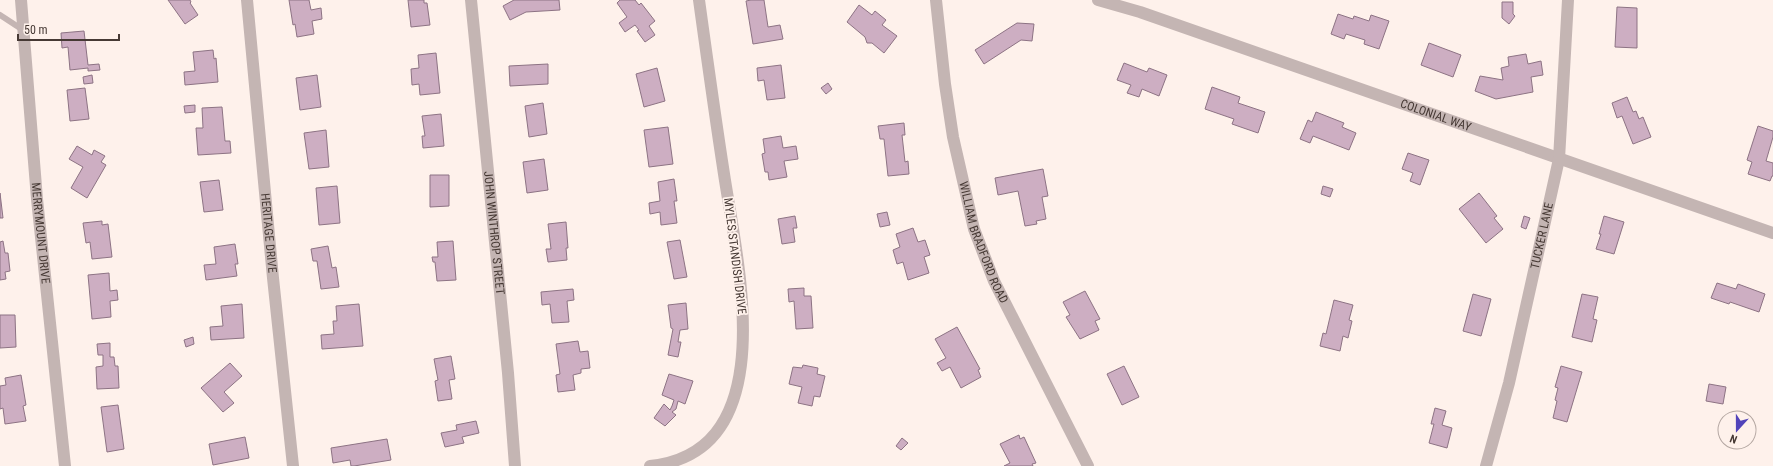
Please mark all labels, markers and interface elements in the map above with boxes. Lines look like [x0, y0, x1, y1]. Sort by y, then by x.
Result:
scale bar [18, 16, 119, 42]
text: 50 m [24, 23, 48, 37]
street label: COLONIAL WAY [1399, 96, 1474, 134]
street label: JOHN WINTHROP STREET [481, 170, 507, 295]
street label: WILLIAM BRADFORD ROAD [956, 180, 1011, 306]
street label: MERRYMOUNT DRIVE [29, 182, 53, 285]
street label: HERITAGE DRIVE [258, 192, 279, 274]
street label: MYLES STANDISH DRIVE [721, 197, 749, 315]
street label: TUCKER LANE [1528, 201, 1556, 270]
north arrow [1717, 410, 1757, 450]
text: N [1728, 432, 1739, 446]

